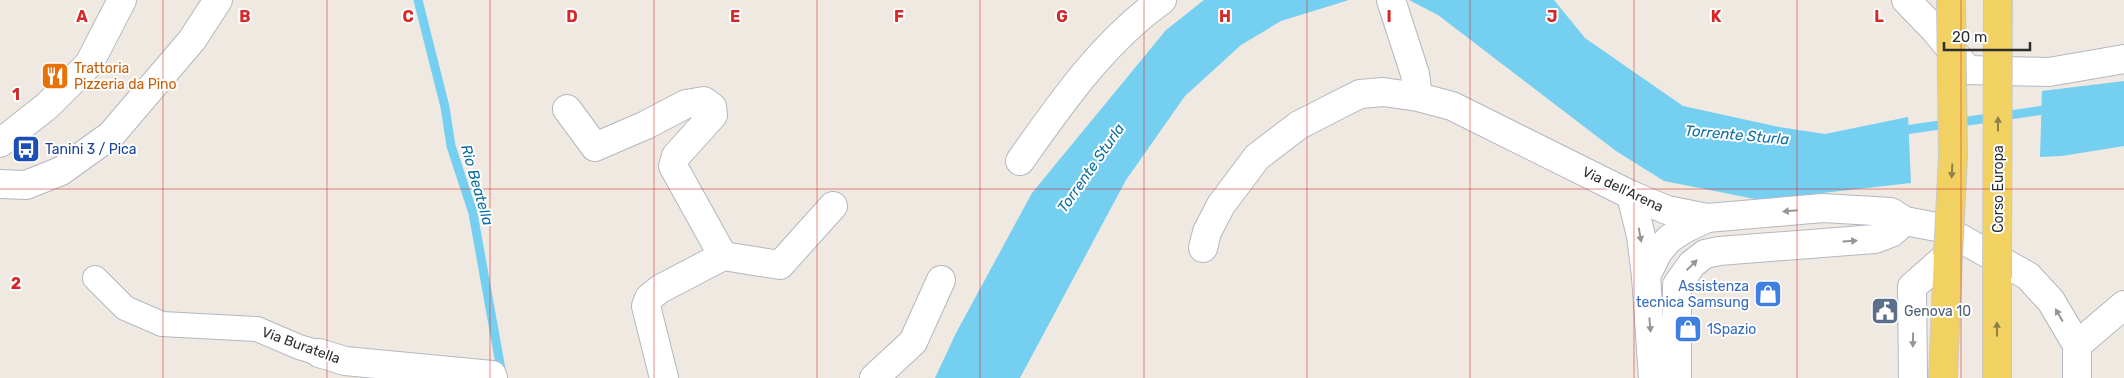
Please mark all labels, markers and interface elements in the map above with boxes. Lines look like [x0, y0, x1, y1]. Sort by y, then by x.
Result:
text: A [76, 7, 88, 26]
text: B [239, 7, 251, 26]
text: C [402, 7, 414, 26]
text: D [566, 7, 578, 26]
text: E [730, 7, 740, 26]
text: F [894, 7, 904, 26]
text: G [1056, 7, 1068, 26]
text: H [1219, 7, 1231, 26]
text: I [1386, 7, 1392, 26]
text: J [1547, 7, 1557, 26]
text: K [1711, 7, 1722, 26]
text: L [1874, 7, 1884, 26]
scale bar [1944, 20, 2030, 52]
text: 20 m [1952, 28, 1987, 46]
place label: Trattoria Pizzeria da Pino [74, 60, 177, 93]
restaurant icon: Trattoria Pizzeria da Pino [40, 61, 70, 91]
text: 1 [12, 85, 20, 104]
one-way arrow [1994, 116, 2002, 132]
water label: Torrente Sturla [1054, 120, 1129, 216]
water label: Torrente Sturla [1684, 121, 1790, 149]
bus stop icon: Tanini 3 / Pica [11, 134, 41, 164]
place label: Tanini 3 / Pica [45, 141, 137, 158]
water label: Rio Beatella [457, 142, 497, 228]
street label: Corso Europa [1990, 145, 2007, 233]
street label: Via dell'Arena [1580, 163, 1666, 216]
one-way arrow [1948, 163, 1956, 179]
one-way arrow [1782, 207, 1798, 215]
one-way arrow [1637, 227, 1645, 243]
one-way arrow [1843, 237, 1859, 245]
one-way arrow [1686, 259, 1698, 271]
text: 2 [11, 274, 21, 293]
place label: Assistenza tecnica Samsung [1636, 278, 1749, 311]
shop icon: Assistenza tecnica Samsung [1753, 279, 1783, 309]
public building icon: Genova 10 [1870, 296, 1900, 326]
place label: Genova 10 [1904, 303, 1971, 320]
one-way arrow [2055, 308, 2064, 321]
shop icon: 1Spazio [1673, 314, 1703, 344]
one-way arrow [1646, 317, 1654, 333]
place label: 1Spazio [1707, 321, 1756, 338]
one-way arrow [1993, 321, 2001, 337]
street label: Via Buratella [259, 323, 342, 368]
one-way arrow [1909, 332, 1917, 348]

